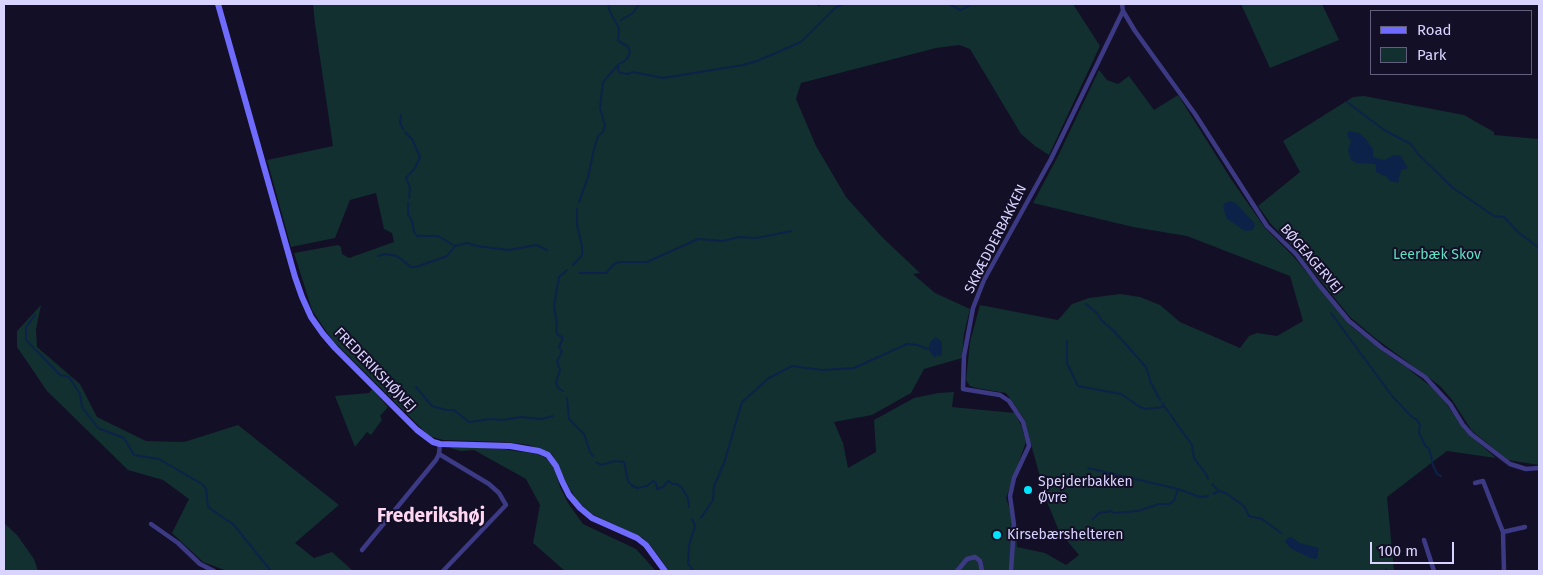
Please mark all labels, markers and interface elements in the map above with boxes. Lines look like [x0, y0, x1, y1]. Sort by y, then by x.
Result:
legend [1370, 10, 1533, 75]
text: Road [1417, 21, 1452, 39]
text: Park [1417, 46, 1447, 64]
street label: SKRÆDDERBAKKEN [961, 182, 1031, 296]
street label: BØGEAGERVEJ [1276, 221, 1346, 297]
park label: Leerbæk Skov [1393, 247, 1481, 263]
street label: FREDERIKSHØJVEJ [331, 324, 419, 416]
place label: Spejderbakken Øvre [1038, 474, 1133, 507]
marker: Spejderbakken Øvre [1022, 484, 1034, 496]
district label: Frederikshøj [377, 506, 485, 528]
place label: Kirsebærshelteren [1007, 527, 1124, 543]
marker: Kirsebærshelteren [991, 529, 1003, 541]
scale bar [1373, 532, 1457, 564]
text: 100 m [1378, 542, 1418, 560]

